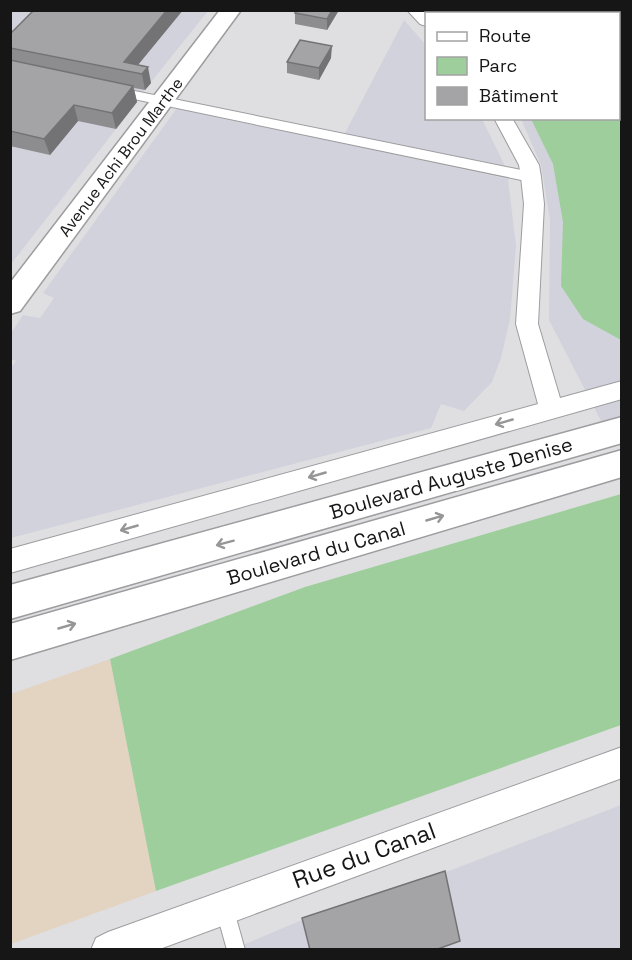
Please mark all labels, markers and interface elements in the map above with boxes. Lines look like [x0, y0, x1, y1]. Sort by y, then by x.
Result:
legend [425, 12, 620, 120]
text: Route [479, 24, 531, 47]
text: Parc [479, 54, 517, 77]
street label: Avenue Achi Brou Marthe [54, 73, 188, 241]
text: Bâtiment [479, 84, 559, 107]
one-way arrow [495, 417, 514, 428]
street label: Boulevard Auguste Denise [326, 431, 576, 525]
one-way arrow [308, 470, 327, 481]
one-way arrow [425, 512, 444, 523]
street label: Boulevard du Canal [224, 515, 408, 591]
one-way arrow [120, 523, 139, 534]
one-way arrow [216, 537, 235, 549]
one-way arrow [57, 620, 76, 631]
street label: Rue du Canal [288, 815, 440, 895]

